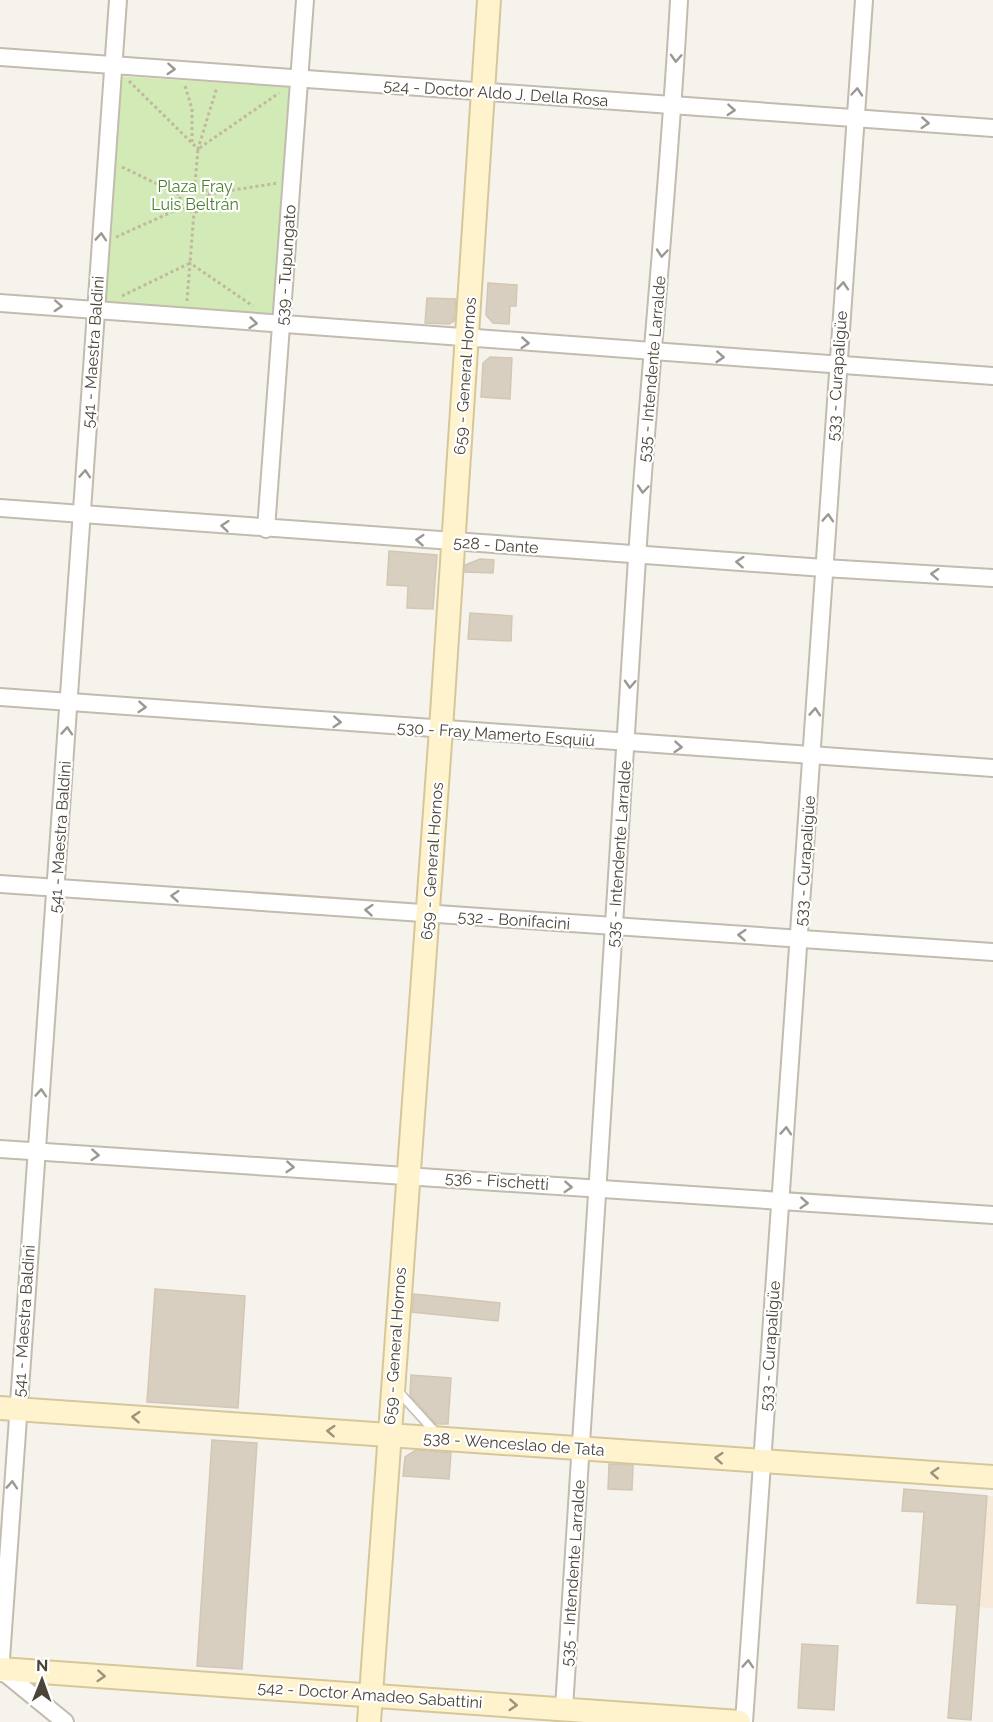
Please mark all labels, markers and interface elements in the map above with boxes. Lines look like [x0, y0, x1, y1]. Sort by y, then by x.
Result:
one-way arrow [670, 54, 683, 63]
one-way arrow [166, 62, 175, 75]
street label: 524 - Doctor Aldo J. Della Rosa [383, 76, 609, 110]
one-way arrow [850, 87, 863, 96]
one-way arrow [726, 103, 735, 116]
one-way arrow [921, 116, 930, 129]
park label: Plaza Fray Luis Beltrán [151, 177, 239, 214]
street label: 539 - Tupungato [272, 204, 300, 326]
one-way arrow [95, 233, 108, 242]
one-way arrow [656, 248, 669, 257]
street label: 541 - Maestra Baldini [78, 275, 108, 429]
street label: 535 - Intendente Larralde [634, 275, 670, 463]
one-way arrow [837, 282, 850, 291]
street label: 659 - General Hornos [450, 296, 480, 455]
one-way arrow [54, 299, 63, 312]
street label: 533 - Curapaligüe [823, 310, 851, 442]
one-way arrow [248, 316, 257, 329]
one-way arrow [521, 336, 530, 349]
one-way arrow [716, 350, 725, 363]
one-way arrow [78, 469, 91, 478]
one-way arrow [636, 485, 649, 494]
one-way arrow [821, 513, 834, 522]
one-way arrow [221, 520, 230, 533]
one-way arrow [415, 533, 424, 546]
street label: 528 - Dante [453, 533, 539, 557]
one-way arrow [735, 556, 745, 569]
one-way arrow [930, 568, 939, 581]
one-way arrow [623, 679, 636, 688]
one-way arrow [138, 701, 147, 714]
one-way arrow [809, 708, 822, 717]
one-way arrow [332, 715, 341, 728]
street label: 530 - Fray Mamerto Esquiú [396, 718, 596, 750]
one-way arrow [61, 727, 74, 736]
one-way arrow [673, 740, 682, 753]
street label: 541 - Maestra Baldini [45, 760, 75, 914]
street label: 535 - Intendente Larralde [603, 760, 635, 948]
street label: 659 - General Hornos [417, 781, 447, 940]
street label: 533 - Curapaligüe [791, 795, 819, 927]
one-way arrow [170, 889, 179, 902]
one-way arrow [365, 904, 374, 917]
street label: 532 - Bonifacini [457, 907, 571, 933]
one-way arrow [737, 928, 746, 941]
one-way arrow [34, 1089, 47, 1098]
one-way arrow [779, 1126, 792, 1135]
one-way arrow [91, 1149, 100, 1162]
one-way arrow [285, 1161, 294, 1174]
street label: 536 - Fischetti [444, 1168, 550, 1194]
one-way arrow [564, 1180, 573, 1193]
one-way arrow [800, 1197, 809, 1210]
street label: 541 - Maestra Baldini [9, 1244, 39, 1398]
street label: 659 - General Hornos [380, 1266, 410, 1425]
street label: 533 - Curapaligüe [756, 1280, 784, 1412]
one-way arrow [132, 1411, 141, 1424]
one-way arrow [326, 1425, 335, 1438]
street label: 538 - Wenceslao de Tata [423, 1428, 605, 1460]
one-way arrow [715, 1452, 724, 1465]
one-way arrow [930, 1467, 939, 1480]
street label: 535 - Intendente Larralde [557, 1479, 589, 1667]
one-way arrow [5, 1480, 18, 1489]
north arrow [12, 1650, 72, 1710]
text: N [36, 1656, 49, 1675]
one-way arrow [741, 1659, 754, 1668]
one-way arrow [96, 1670, 105, 1683]
street label: 542 - Doctor Amadeo Sabattini [257, 1678, 483, 1712]
one-way arrow [509, 1698, 518, 1711]

